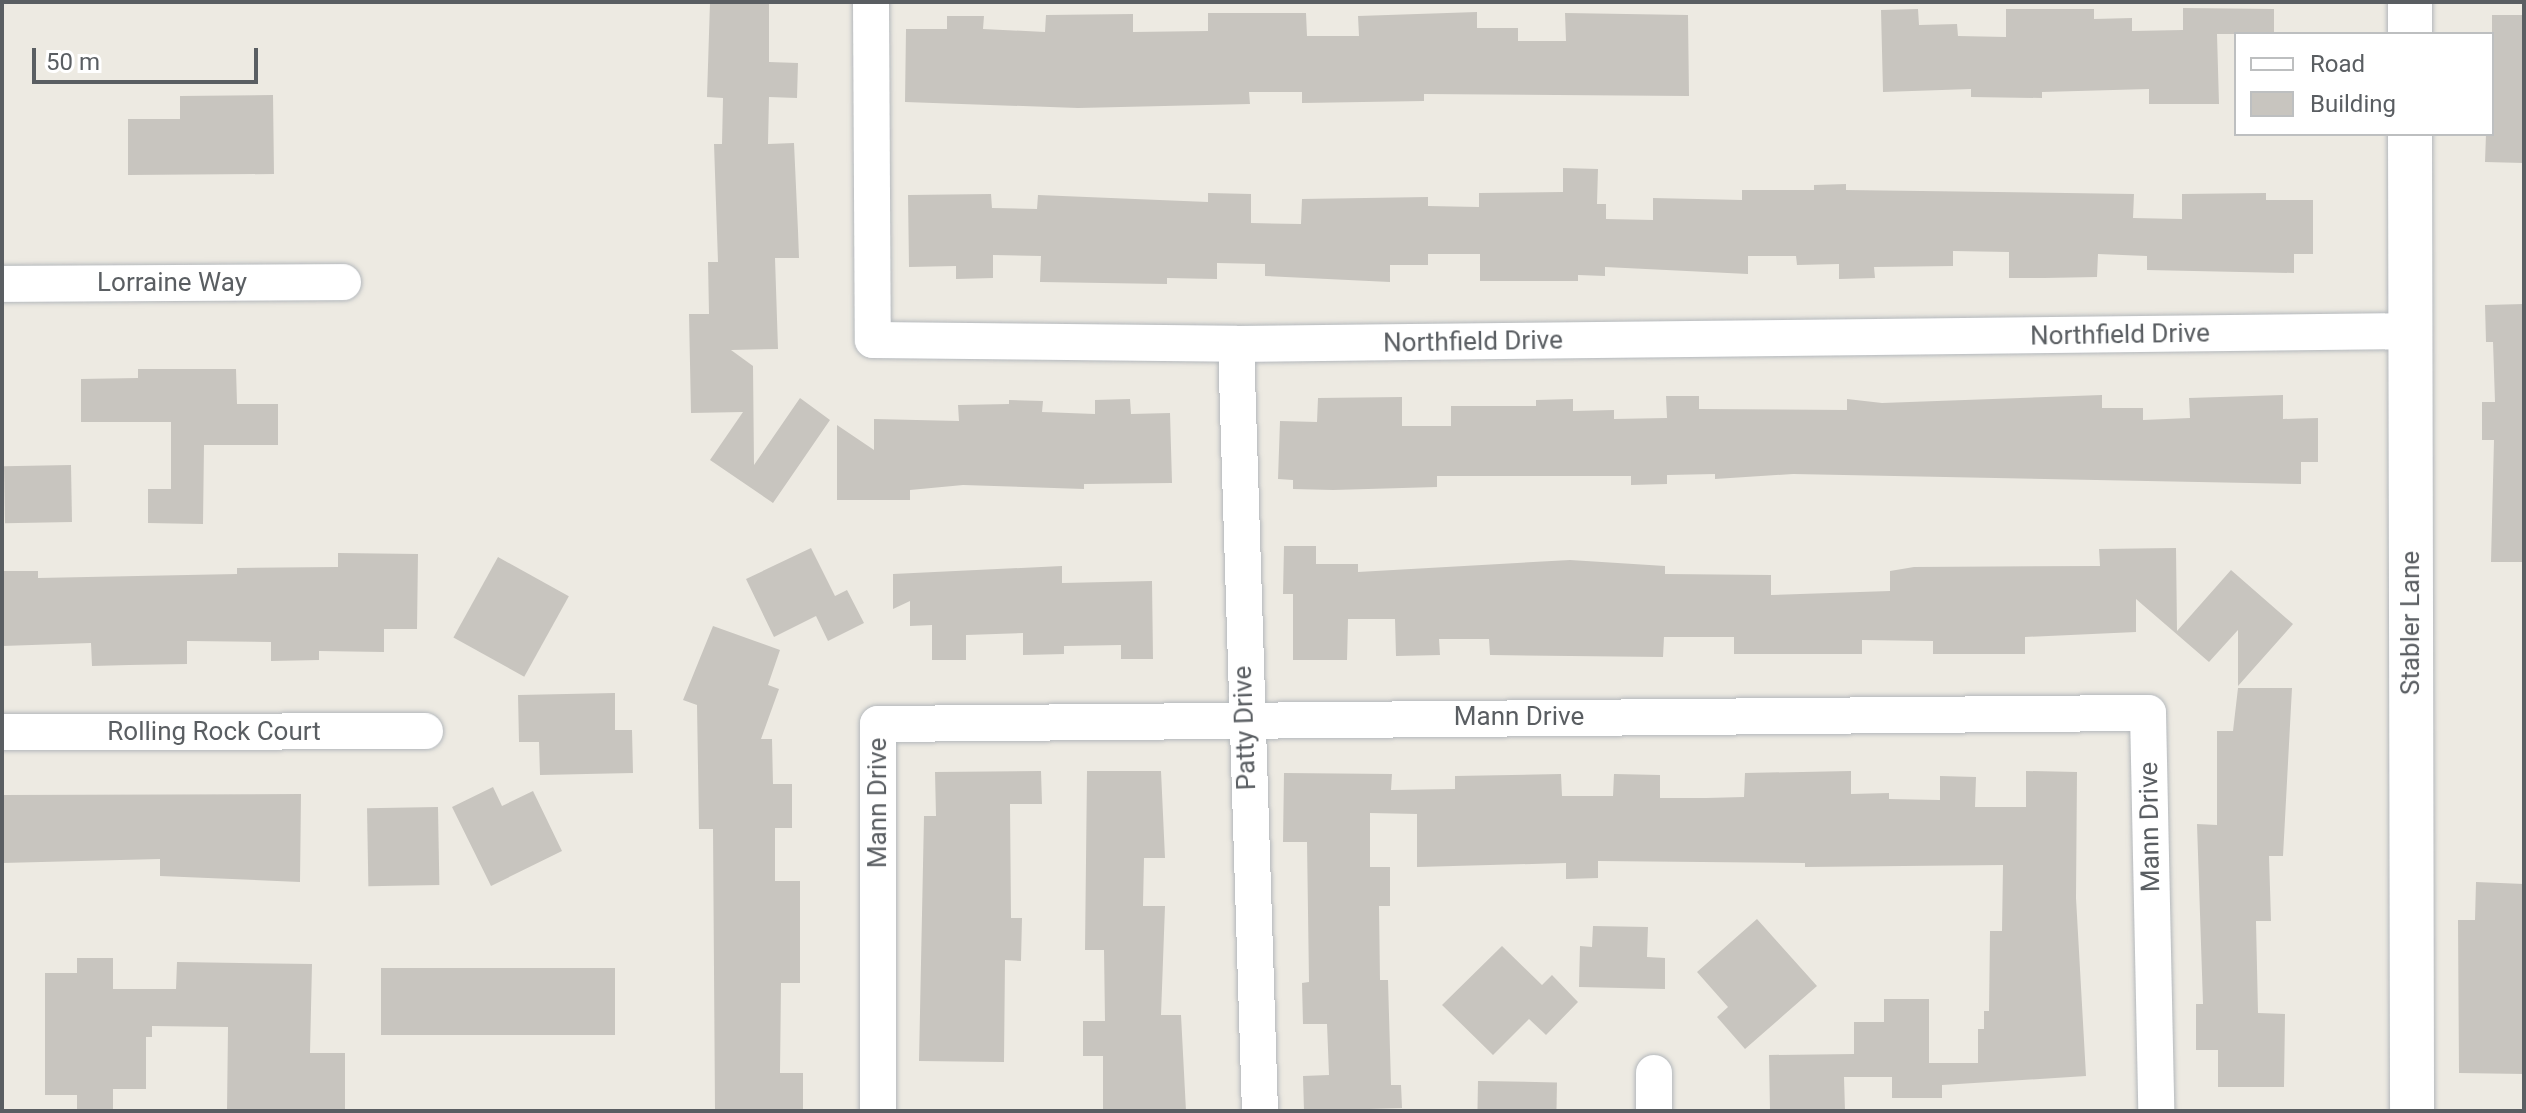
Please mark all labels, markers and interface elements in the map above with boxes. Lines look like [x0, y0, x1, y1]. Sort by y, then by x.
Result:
scale bar [36, 32, 262, 82]
legend [2234, 32, 2494, 136]
text: 50 m [46, 48, 100, 76]
text: Road [2310, 50, 2365, 78]
text: Building [2310, 90, 2396, 118]
street label: Lorraine Way [97, 267, 247, 299]
street label: Northfield Drive [2030, 318, 2210, 352]
street label: Northfield Drive [1383, 325, 1563, 359]
street label: Stabler Lane [2395, 551, 2427, 695]
street label: Patty Drive [1227, 665, 1263, 791]
street label: Mann Drive [1454, 701, 1584, 733]
street label: Rolling Rock Court [107, 716, 321, 748]
street label: Mann Drive [862, 738, 894, 868]
street label: Mann Drive [2133, 762, 2167, 892]

